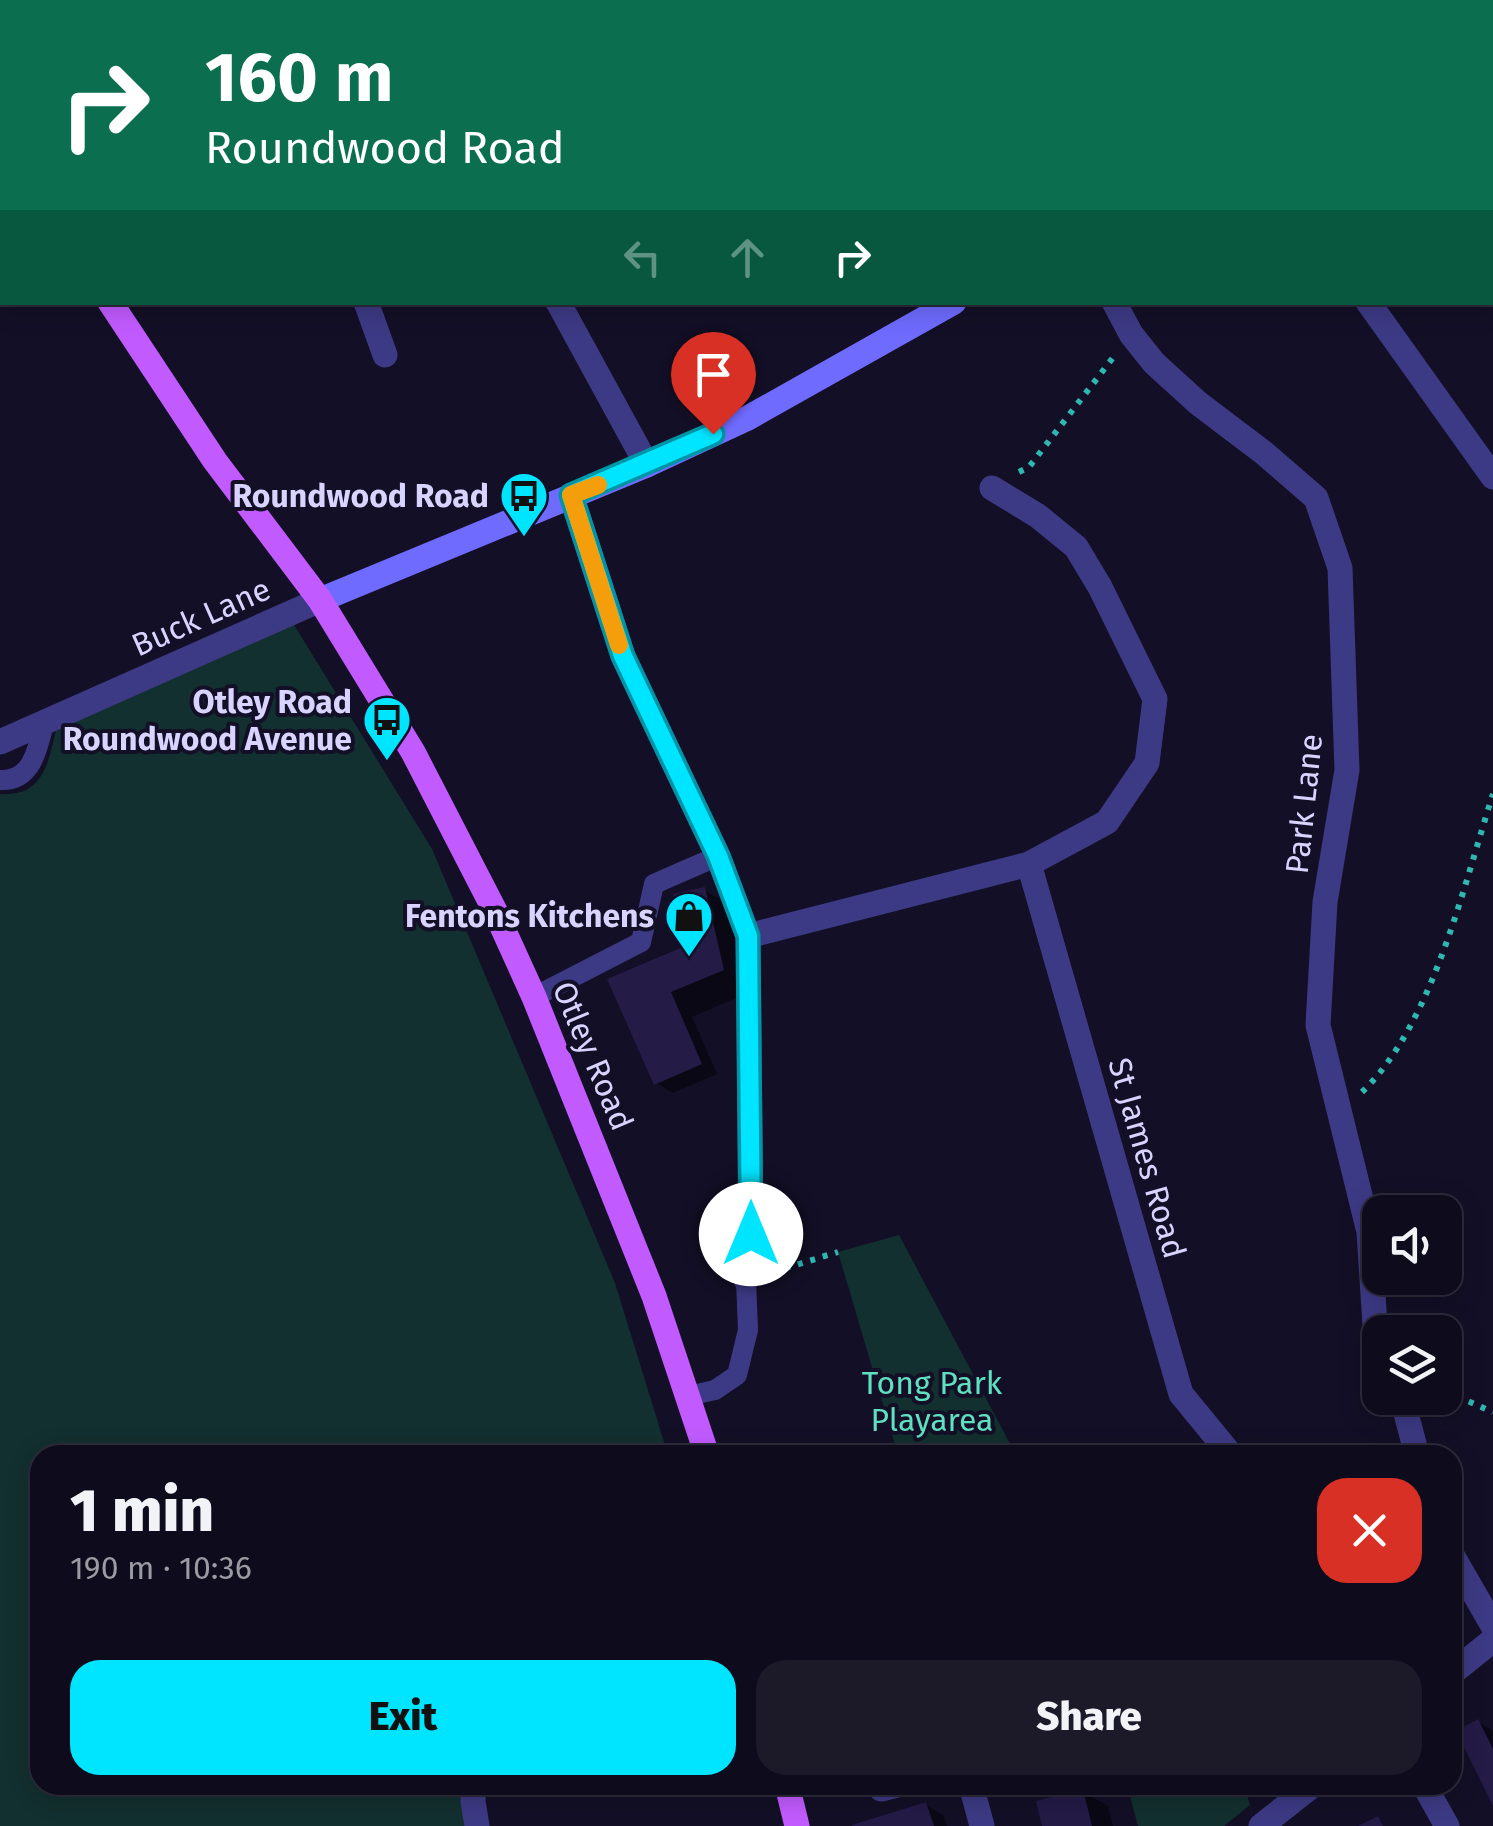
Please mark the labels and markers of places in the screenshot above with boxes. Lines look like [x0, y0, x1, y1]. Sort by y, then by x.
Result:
pin [671, 332, 756, 435]
bus stop icon: Roundwood Road [498, 470, 550, 538]
place label: Roundwood Road [233, 477, 489, 515]
place label: Otley Road Roundwood Avenue [63, 683, 352, 758]
bus stop icon: Otley Road Roundwood Avenue [361, 694, 413, 762]
shop icon: Fentons Kitchens [663, 890, 715, 958]
place label: Fentons Kitchens [405, 897, 654, 935]

